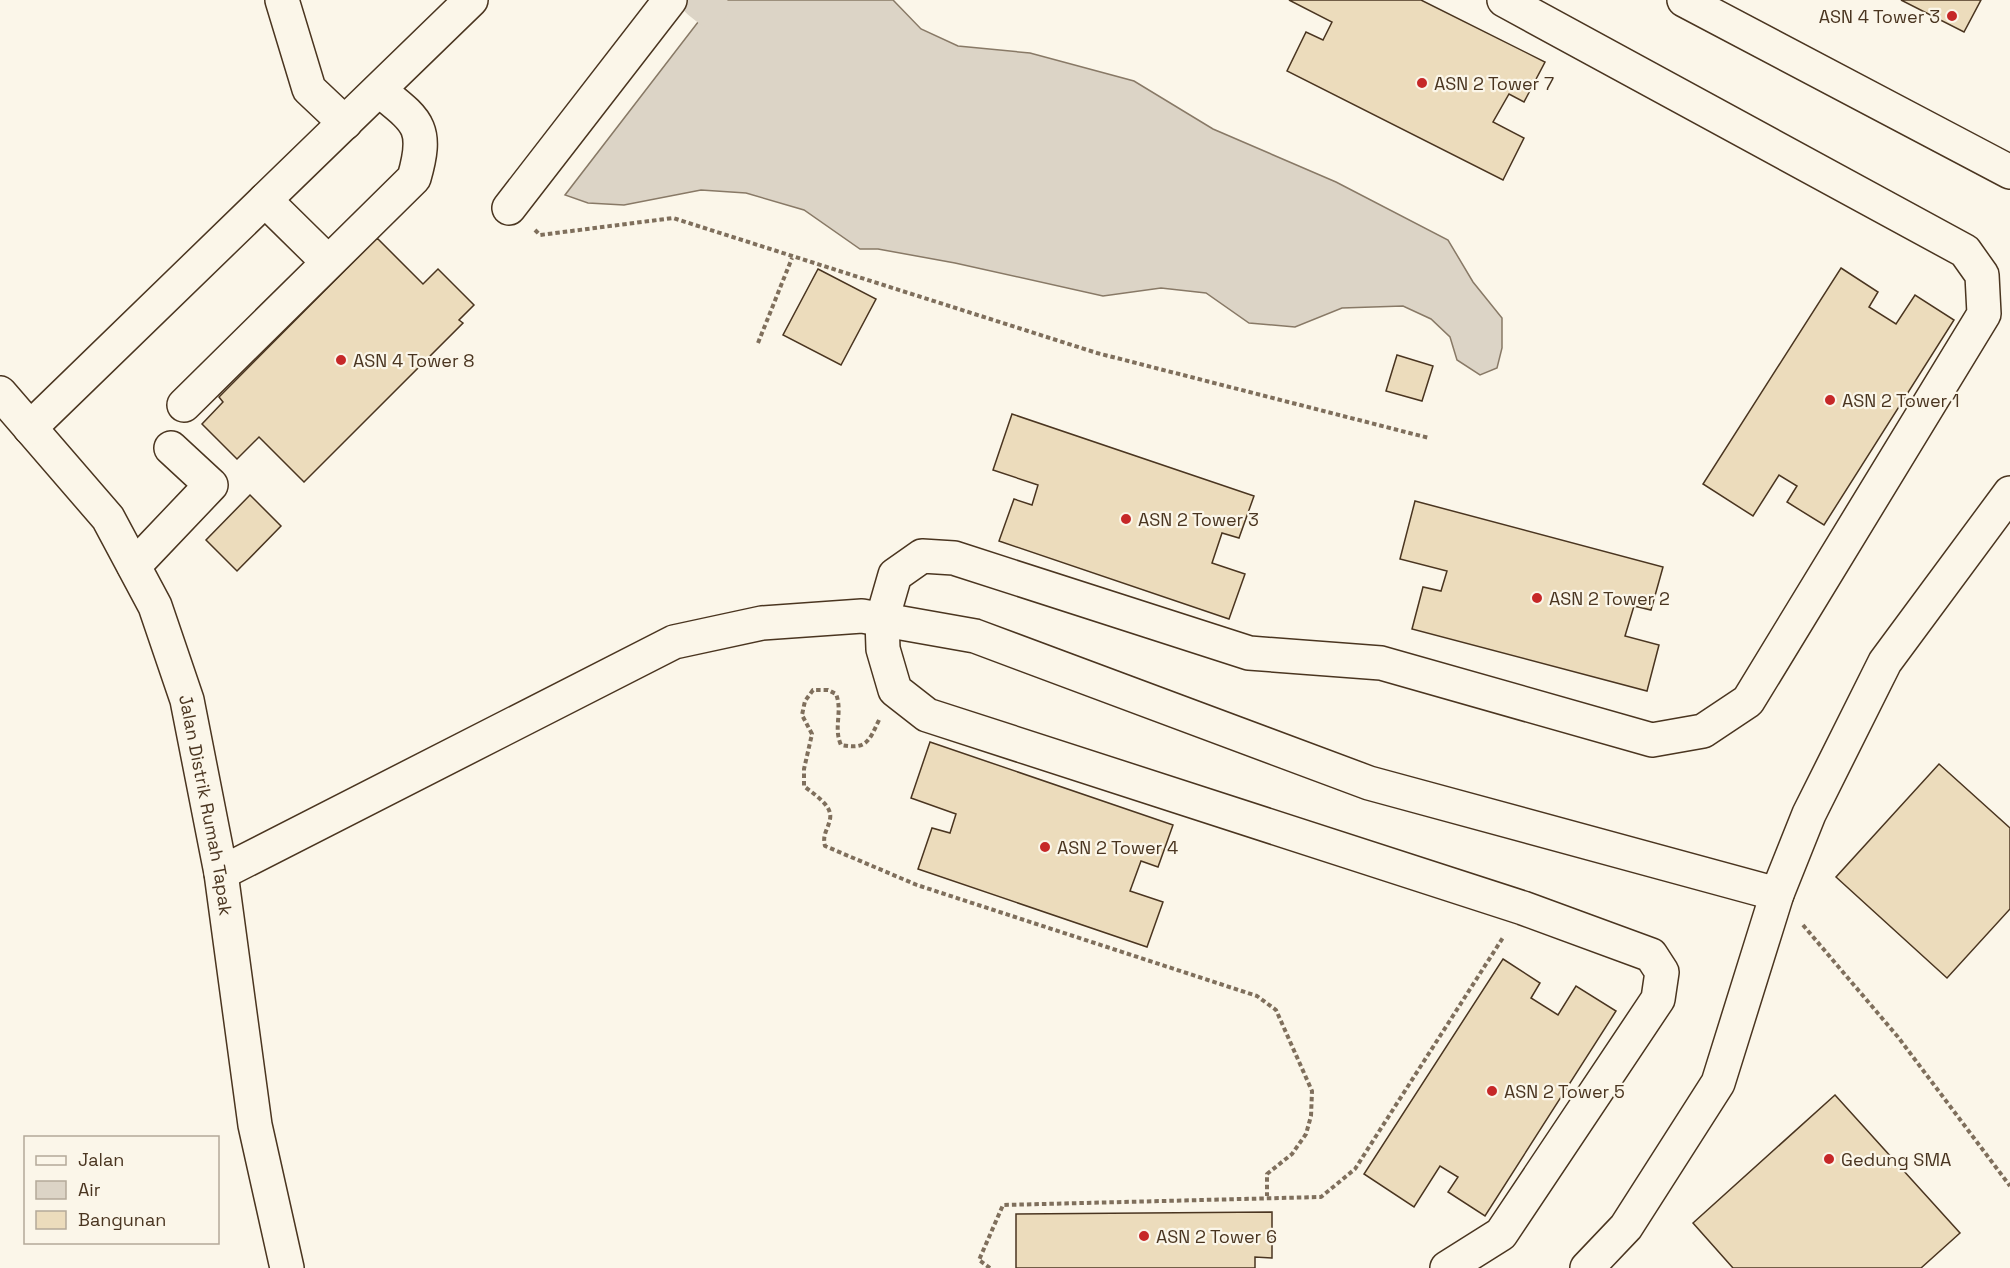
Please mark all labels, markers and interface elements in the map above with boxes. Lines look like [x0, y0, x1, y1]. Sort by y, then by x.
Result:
place label: ASN 4 Tower 3 [1819, 5, 1940, 28]
marker: ASN 4 Tower 3 [1945, 9, 1959, 23]
place label: ASN 2 Tower 7 [1434, 72, 1554, 95]
marker: ASN 2 Tower 7 [1415, 76, 1429, 90]
place label: ASN 4 Tower 8 [353, 349, 475, 372]
marker: ASN 4 Tower 8 [334, 353, 348, 367]
place label: ASN 2 Tower 1 [1842, 389, 1959, 412]
marker: ASN 2 Tower 1 [1823, 393, 1837, 407]
place label: ASN 2 Tower 3 [1138, 508, 1259, 531]
marker: ASN 2 Tower 3 [1119, 512, 1133, 526]
place label: ASN 2 Tower 2 [1549, 587, 1670, 610]
marker: ASN 2 Tower 2 [1530, 591, 1544, 605]
street label: Jalan Distrik Rumah Tapak [174, 691, 238, 917]
place label: ASN 2 Tower 4 [1057, 836, 1178, 859]
marker: ASN 2 Tower 4 [1038, 840, 1052, 854]
place label: ASN 2 Tower 5 [1504, 1080, 1625, 1103]
marker: ASN 2 Tower 5 [1485, 1084, 1499, 1098]
legend [24, 1136, 219, 1244]
text: Jalan [78, 1148, 124, 1171]
place label: Gedung SMA [1841, 1148, 1951, 1171]
marker: Gedung SMA [1822, 1152, 1836, 1166]
text: Air [78, 1178, 101, 1201]
text: Bangunan [78, 1208, 166, 1231]
place label: ASN 2 Tower 6 [1156, 1225, 1277, 1248]
marker: ASN 2 Tower 6 [1137, 1229, 1151, 1243]

